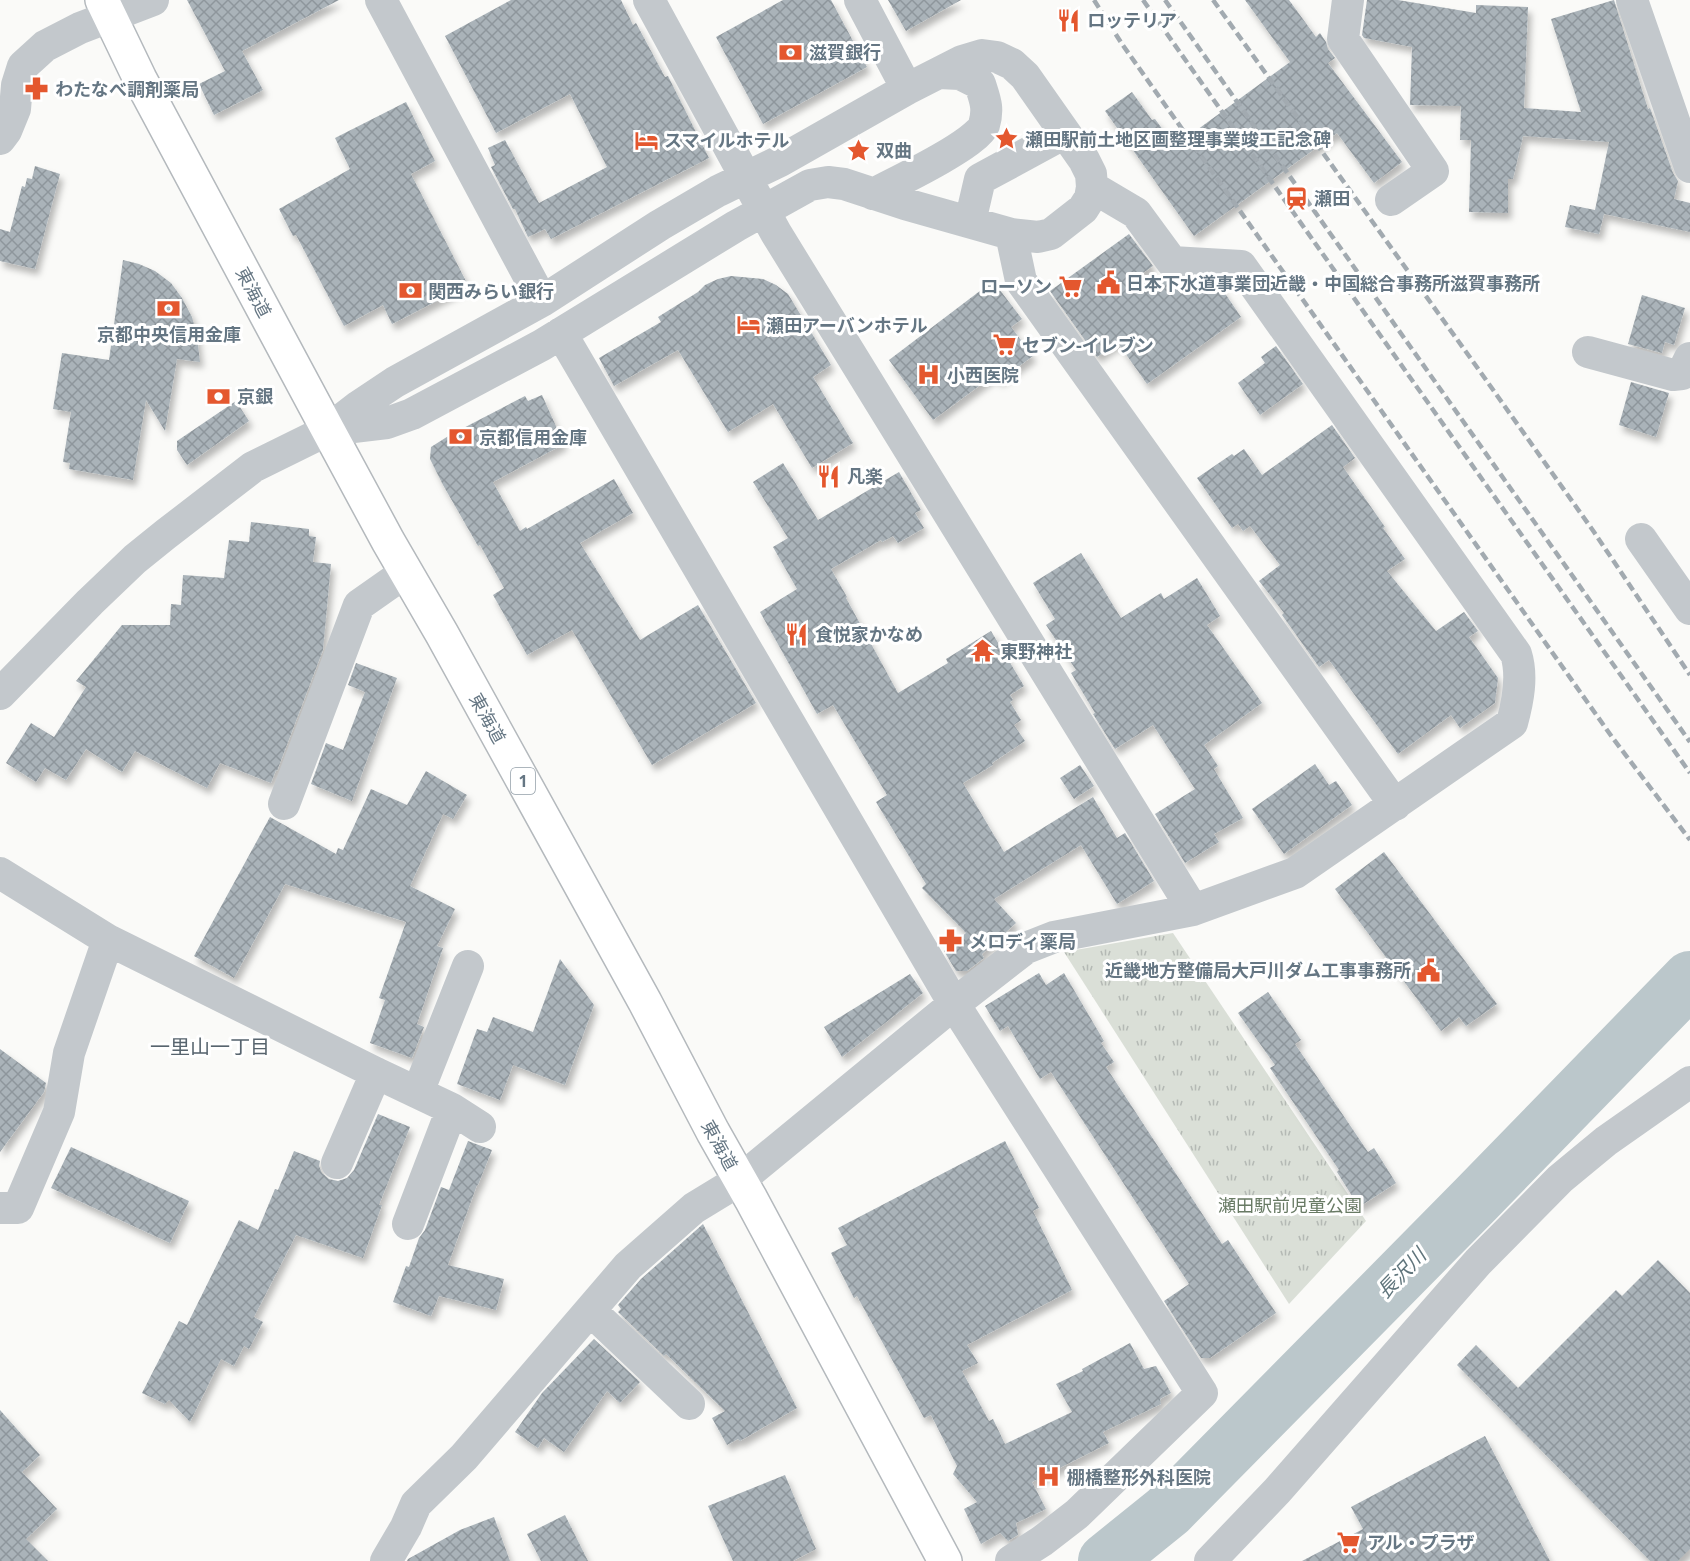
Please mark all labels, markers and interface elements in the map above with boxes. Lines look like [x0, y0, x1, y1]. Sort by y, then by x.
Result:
restaurant icon: ロッテリア [1056, 7, 1082, 33]
place label: ロッテリア [1087, 8, 1177, 32]
bank icon: 滋賀銀行 [778, 39, 804, 65]
place label: 滋賀銀行 [809, 40, 881, 64]
pharmacy icon: わたなべ調剤薬局 [24, 76, 50, 102]
place label: わたなべ調剤薬局 [55, 77, 199, 101]
place icon: 瀬田駅前土地区画整理事業竣工記念碑 [994, 126, 1020, 152]
hotel icon: スマイルホテル [633, 127, 659, 153]
place label: 瀬田駅前土地区画整理事業竣工記念碑 [1025, 127, 1331, 151]
place label: スマイルホテル [664, 128, 789, 152]
place icon: 双曲 [845, 137, 871, 163]
place label: 双曲 [876, 138, 912, 162]
station icon: 瀬田 [1283, 185, 1309, 211]
place label: 瀬田 [1314, 186, 1350, 210]
street label: 東海道 [231, 263, 277, 321]
public building icon: 日本下水道事業団近畿・中国総合事務所滋賀事務所 [1095, 270, 1121, 296]
place label: 日本下水道事業団近畿・中国総合事務所滋賀事務所 [1126, 271, 1540, 295]
supermarket icon: ローソン [1057, 273, 1083, 299]
place label: ローソン [980, 274, 1052, 298]
bank icon: 関西みらい銀行 [397, 278, 423, 304]
place label: 関西みらい銀行 [428, 279, 554, 303]
bank icon: 京都中央信用金庫 [156, 295, 182, 321]
hotel icon: 瀬田アーバンホテル [735, 312, 761, 338]
place label: 瀬田アーバンホテル [766, 313, 928, 337]
place label: 京都中央信用金庫 [97, 322, 241, 346]
supermarket icon: セブン-イレブン [991, 332, 1017, 358]
place label: セブン-イレブン [1022, 333, 1154, 357]
hospital icon: 小西医院 [916, 362, 942, 388]
place label: 小西医院 [947, 363, 1019, 387]
bank icon: 京銀 [206, 383, 232, 409]
place label: 京銀 [237, 384, 274, 408]
bank icon: 京都信用金庫 [448, 424, 474, 450]
place label: 京都信用金庫 [479, 425, 587, 449]
restaurant icon: 凡楽 [816, 463, 842, 489]
place label: 凡楽 [847, 464, 883, 488]
restaurant icon: 食悦家かなめ [784, 621, 810, 647]
place label: 食悦家かなめ [815, 622, 923, 646]
temple icon: 東野神社 [969, 638, 995, 664]
place label: 東野神社 [1000, 639, 1072, 663]
street label: 東海道 [464, 689, 512, 747]
road number: 1 [511, 768, 535, 794]
pharmacy icon: メロディ薬局 [938, 928, 964, 954]
place label: メロディ薬局 [969, 929, 1076, 953]
public building icon: 近畿地方整備局大戸川ダム工事事務所 [1416, 957, 1442, 983]
place label: 近畿地方整備局大戸川ダム工事事務所 [1105, 958, 1411, 982]
district label: 一里山一丁目 [150, 1033, 270, 1060]
street label: 東海道 [696, 1116, 744, 1174]
park label: 瀬田駅前児童公園 [1218, 1193, 1362, 1217]
water label: 長沢川 [1370, 1241, 1433, 1304]
hospital icon: 棚橋整形外科医院 [1036, 1464, 1062, 1490]
place label: 棚橋整形外科医院 [1067, 1465, 1211, 1489]
supermarket icon: アル・プラザ [1336, 1529, 1362, 1555]
place label: アル・プラザ [1367, 1530, 1475, 1554]

